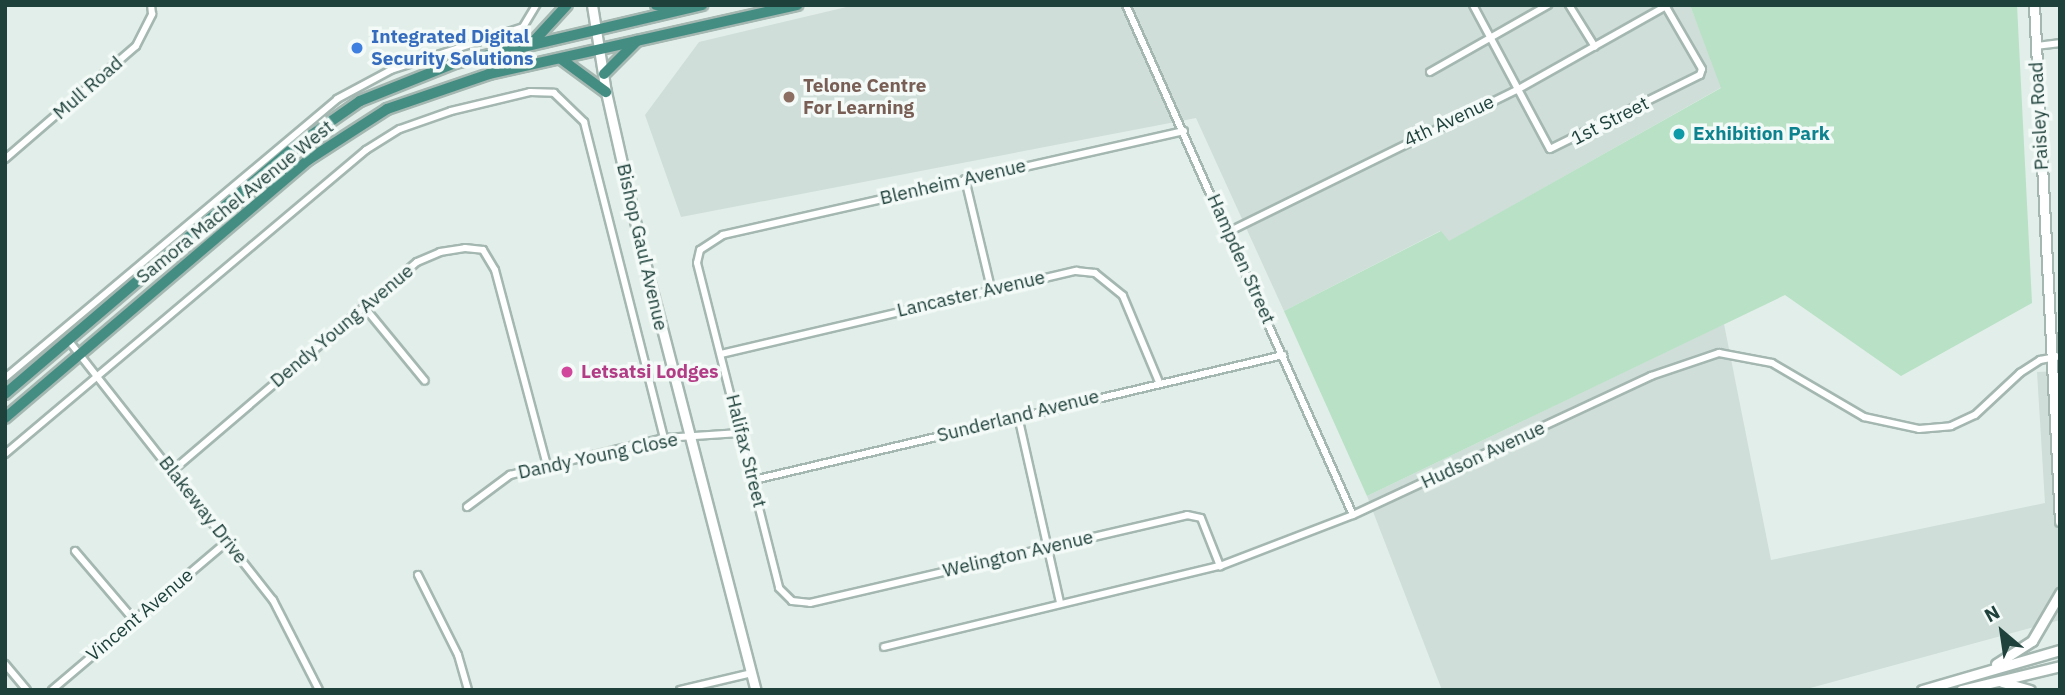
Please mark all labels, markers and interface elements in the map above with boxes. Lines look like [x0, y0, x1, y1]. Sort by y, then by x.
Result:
place label: Integrated Digital Security Solutions [371, 26, 534, 70]
marker: Integrated Digital Security Solutions [349, 40, 365, 56]
street label: Mull Road [49, 52, 127, 124]
street label: Paisley Road [2025, 61, 2053, 171]
place label: Telone Centre For Learning [803, 75, 926, 119]
marker: Telone Centre For Learning [781, 89, 797, 105]
street label: 4th Avenue [1400, 90, 1498, 152]
street label: 1st Street [1567, 92, 1653, 150]
street label: Samora Machel Avenue West [132, 116, 338, 288]
place label: Exhibition Park [1693, 123, 1830, 145]
marker: Exhibition Park [1671, 126, 1687, 142]
street label: Blenheim Avenue [878, 154, 1028, 210]
street label: Bishop Gaul Avenue [612, 161, 672, 333]
street label: Hampden Street [1202, 190, 1280, 328]
street label: Dendy Young Avenue [266, 260, 418, 392]
street label: Lancaster Avenue [895, 266, 1047, 322]
place label: Letsatsi Lodges [581, 361, 719, 383]
marker: Letsatsi Lodges [559, 364, 575, 380]
street label: Sunderland Avenue [935, 385, 1101, 447]
street label: Halifax Street [721, 392, 771, 510]
street label: Hudson Avenue [1418, 416, 1548, 494]
street label: Dandy Young Close [516, 428, 680, 484]
street label: Blakeway Drive [154, 452, 252, 568]
street label: Welington Avenue [941, 526, 1095, 582]
street label: Vincent Avenue [82, 564, 198, 666]
north arrow [1967, 597, 2037, 667]
text: N [1980, 600, 2004, 627]

